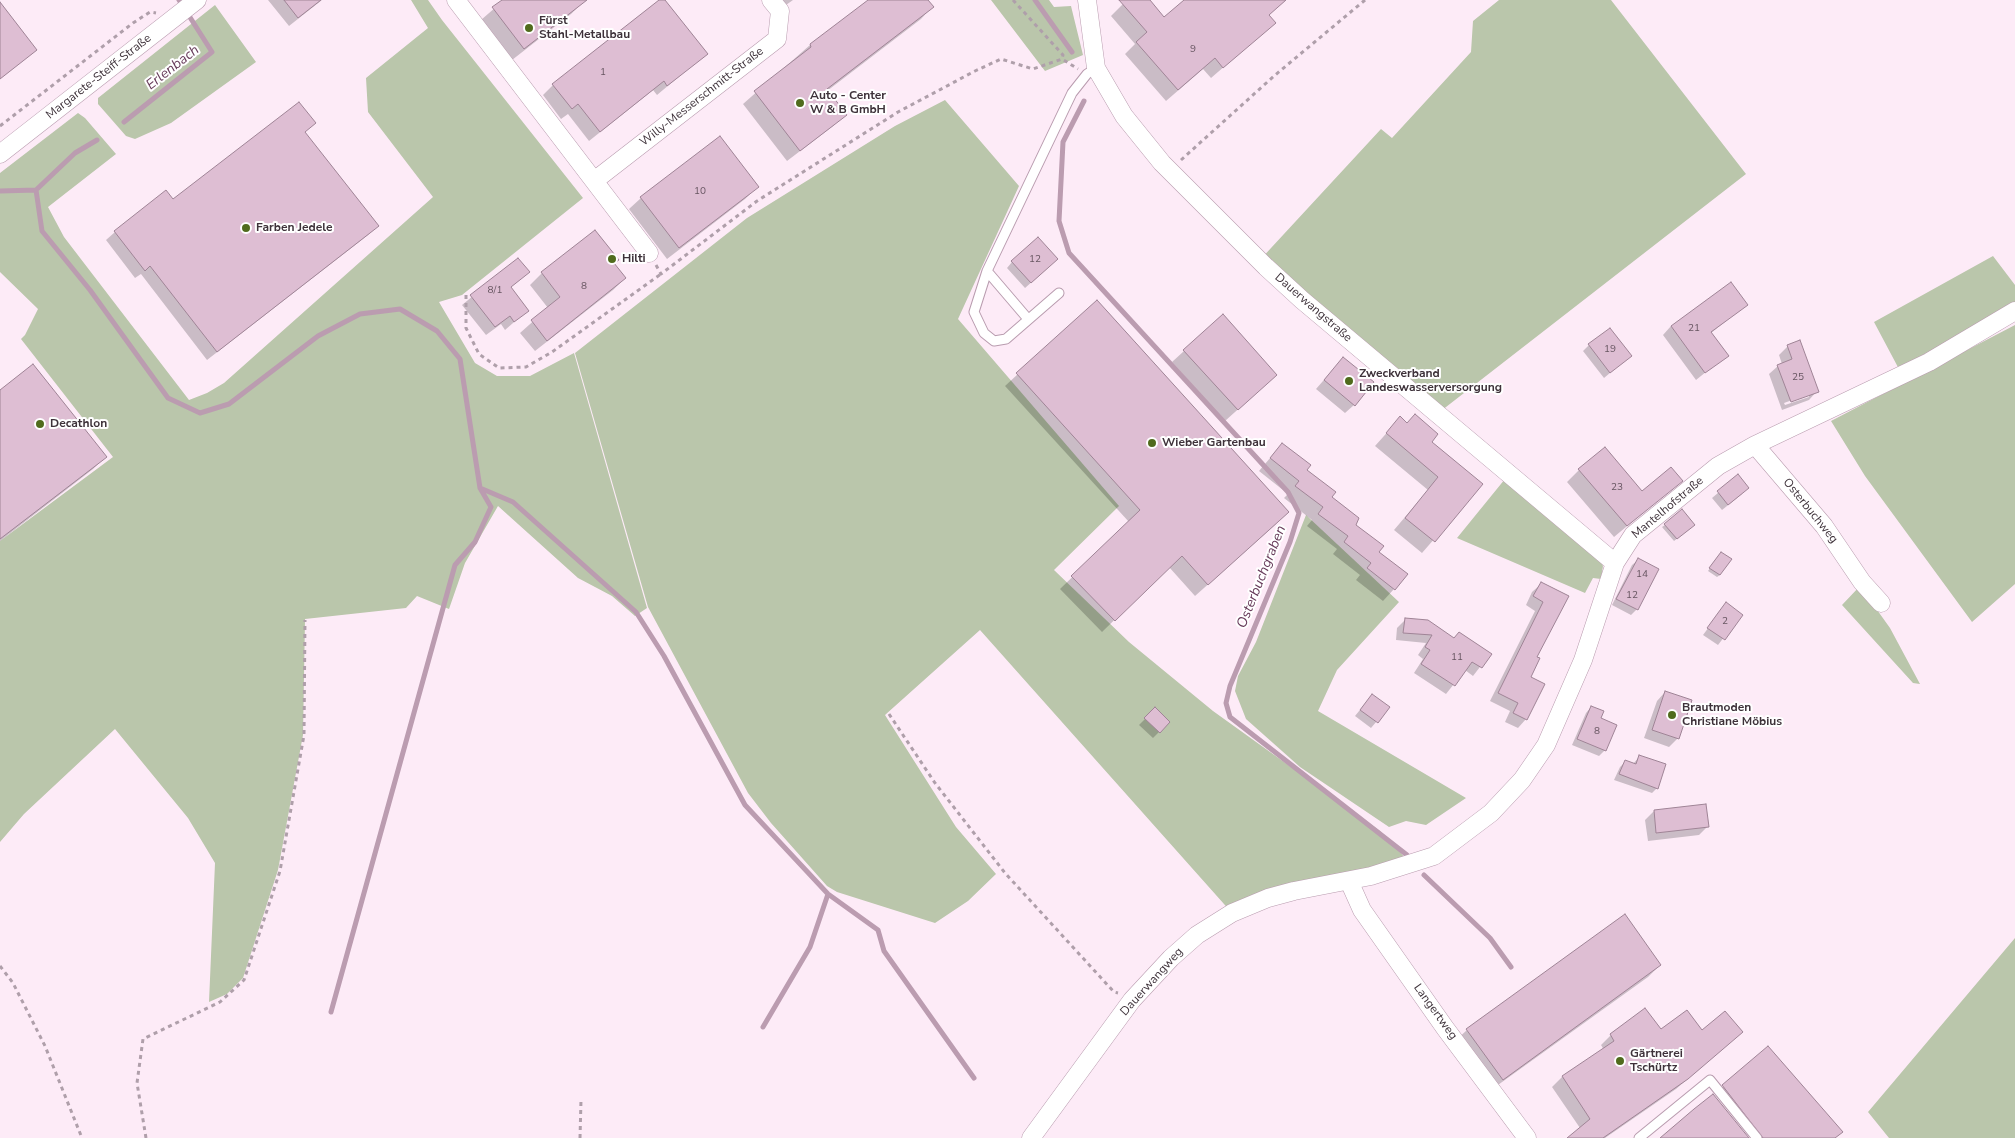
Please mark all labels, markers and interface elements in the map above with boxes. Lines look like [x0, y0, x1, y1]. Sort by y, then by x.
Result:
place label: Fürst Stahl-Metallbau [539, 14, 630, 42]
marker: Fürst Stahl-Metallbau [523, 22, 535, 34]
street label: Margarete-Steiff-Straße [44, 31, 154, 123]
water label: Erlenbach [143, 42, 203, 94]
street label: Willy-Messerschmitt-Straße [637, 44, 767, 150]
house number: 9 [1190, 44, 1196, 56]
house number: 1 [600, 67, 606, 79]
place label: Auto - Center W & B GmbH [810, 89, 886, 117]
marker: Auto - Center W & B GmbH [794, 97, 806, 109]
house number: 10 [694, 186, 706, 198]
place label: Farben Jedele [256, 221, 332, 235]
marker: Farben Jedele [240, 222, 252, 234]
place label: Hilti [622, 252, 646, 266]
marker: Hilti [606, 253, 618, 265]
house number: 12 [1029, 254, 1041, 266]
street label: Dauerwangstraße [1271, 271, 1355, 345]
house number: 8 [581, 281, 587, 293]
house number: 8/1 [488, 285, 502, 297]
house number: 21 [1688, 323, 1700, 335]
house number: 19 [1604, 344, 1616, 356]
place label: Zweckverband Landeswasserversorgung [1359, 367, 1502, 395]
house number: 25 [1792, 372, 1804, 384]
marker: Zweckverband Landeswasserversorgung [1343, 375, 1355, 387]
place label: Decathlon [50, 417, 107, 431]
marker: Decathlon [34, 418, 46, 430]
place label: Wieber Gartenbau [1162, 436, 1266, 450]
marker: Wieber Gartenbau [1146, 437, 1158, 449]
street label: Mantelhofstraße [1629, 474, 1707, 542]
street label: Osterbuchweg [1779, 476, 1841, 546]
house number: 23 [1611, 482, 1623, 494]
water label: Osterbuchgraben [1234, 523, 1290, 631]
house number: 14 [1636, 569, 1648, 581]
house number: 12 [1626, 590, 1638, 602]
house number: 2 [1722, 616, 1728, 628]
house number: 11 [1451, 652, 1463, 664]
place label: Brautmoden Christiane Möbius [1682, 701, 1782, 729]
marker: Brautmoden Christiane Möbius [1666, 709, 1678, 721]
house number: 8 [1594, 726, 1600, 738]
street label: Dauerwangweg [1118, 945, 1186, 1019]
street label: Langertweg [1410, 981, 1460, 1043]
place label: Gärtnerei Tschürtz [1630, 1047, 1683, 1075]
marker: Gärtnerei Tschürtz [1614, 1055, 1626, 1067]

